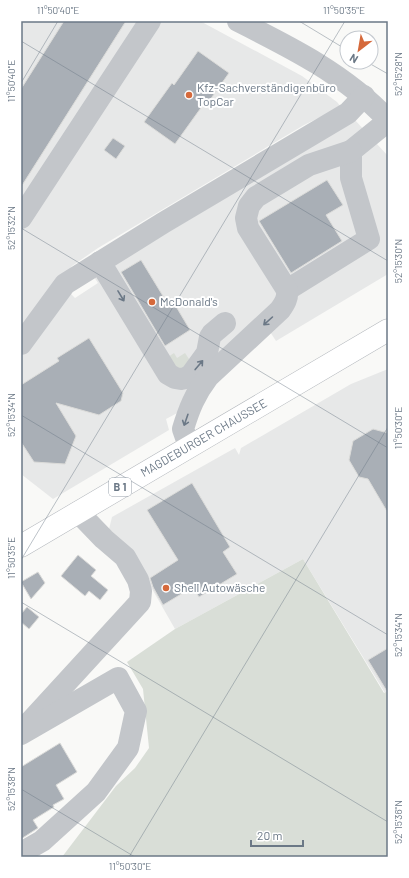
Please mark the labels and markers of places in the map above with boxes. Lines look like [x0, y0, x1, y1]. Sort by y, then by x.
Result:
place label: Kfz-Sachverständigenbüro TopCar [197, 80, 336, 108]
marker: Kfz-Sachverständigenbüro TopCar [184, 90, 194, 100]
place label: McDonald's [160, 294, 218, 308]
marker: McDonald's [147, 297, 157, 307]
place label: Shell Autowäsche [174, 580, 265, 594]
marker: Shell Autowäsche [161, 583, 171, 593]

